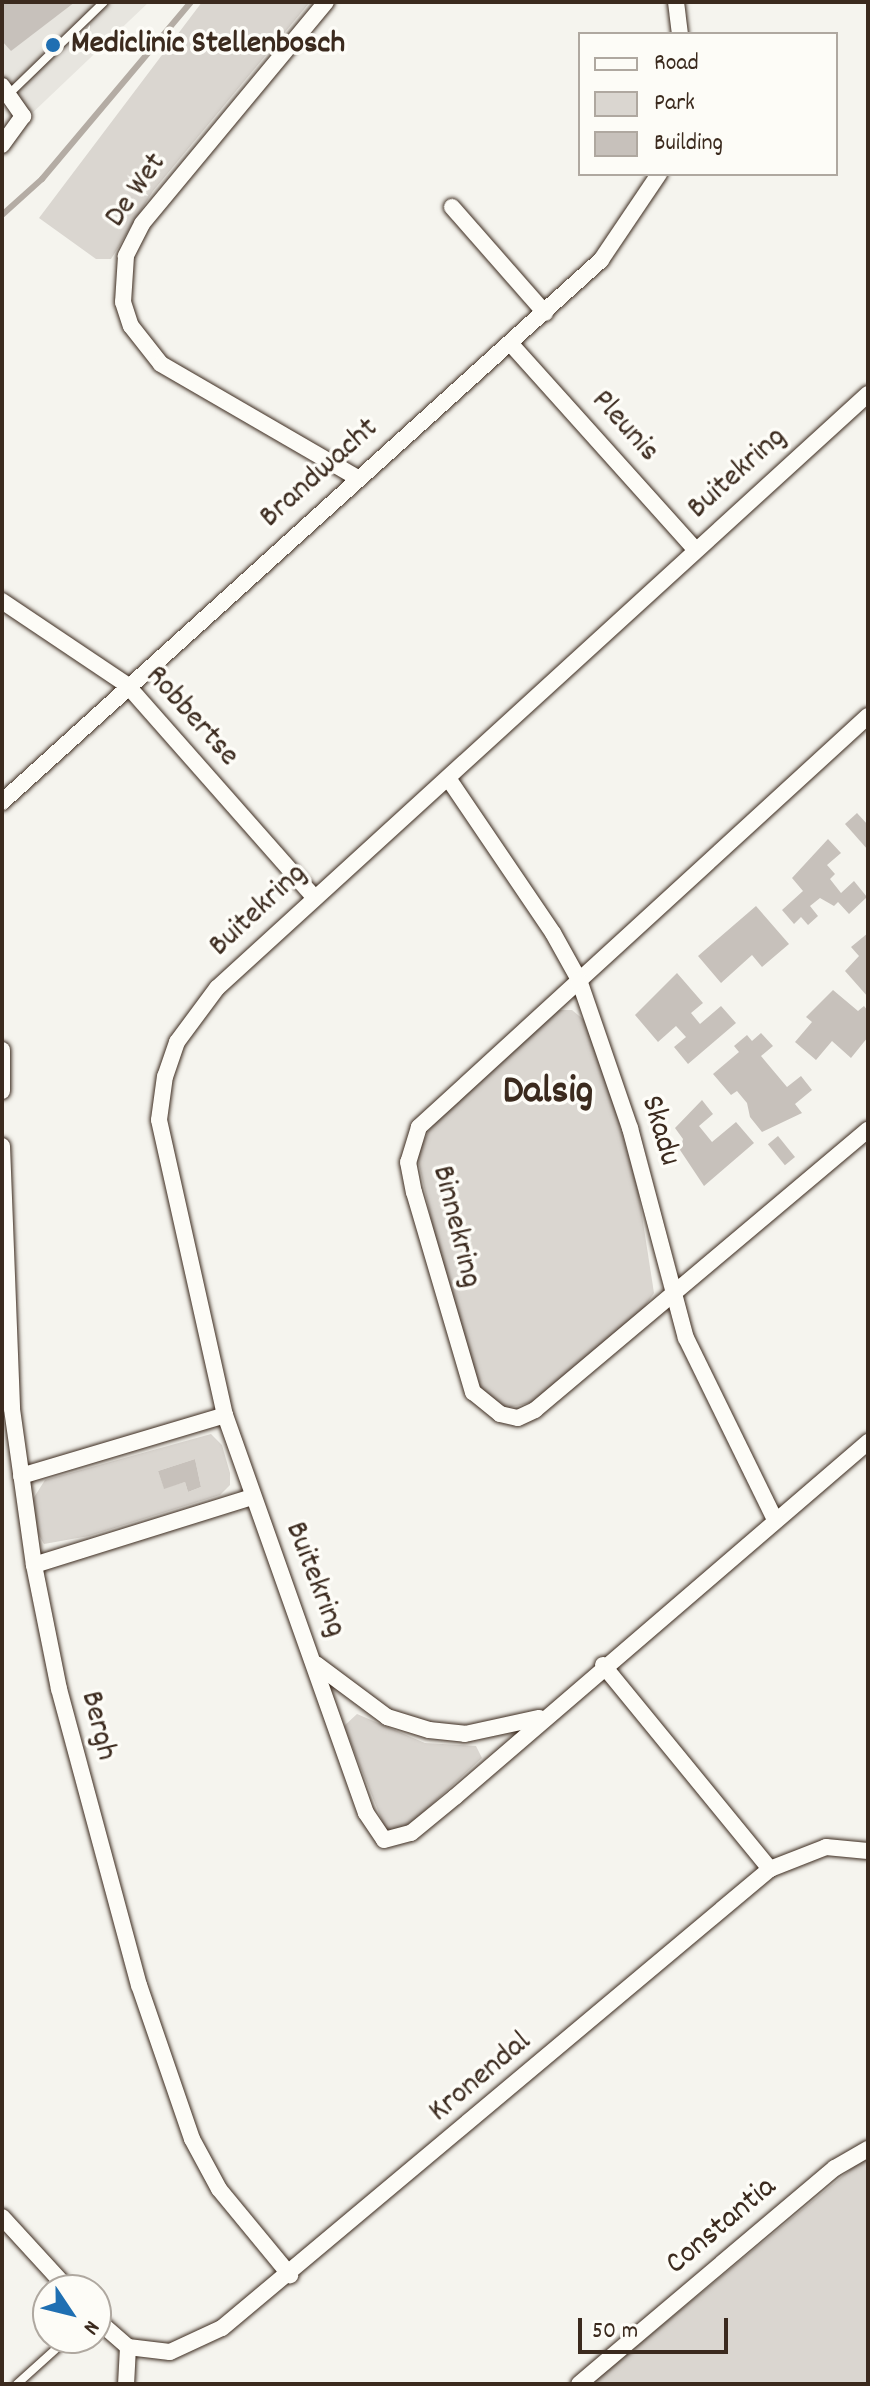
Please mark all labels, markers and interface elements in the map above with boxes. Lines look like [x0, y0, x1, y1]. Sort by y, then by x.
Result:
place label: Mediclinic Stellenbosch [71, 26, 345, 64]
legend [578, 32, 838, 176]
marker: Mediclinic Stellenbosch [42, 34, 64, 56]
text: Road [654, 47, 699, 81]
text: Park [654, 87, 695, 121]
text: Building [654, 127, 723, 161]
street label: De Wet [98, 146, 176, 236]
street label: Pleunis [582, 383, 666, 471]
street label: Brandwacht [253, 411, 387, 537]
street label: Buitekring [680, 419, 796, 529]
street label: Robbertse [136, 659, 246, 775]
street label: Buitekring [202, 856, 316, 966]
district label: Dalsig [503, 1070, 593, 1118]
street label: Skadu [630, 1091, 688, 1171]
street label: Binnekring [421, 1162, 489, 1292]
street label: Buitekring [275, 1517, 353, 1643]
street label: Bergh [70, 1687, 124, 1765]
street label: Kronendal [422, 2024, 540, 2132]
street label: Constantia [659, 2170, 785, 2284]
north arrow [32, 2274, 112, 2354]
scale bar [582, 2302, 732, 2352]
text: N [75, 2314, 106, 2340]
text: 50 m [592, 2315, 638, 2349]

